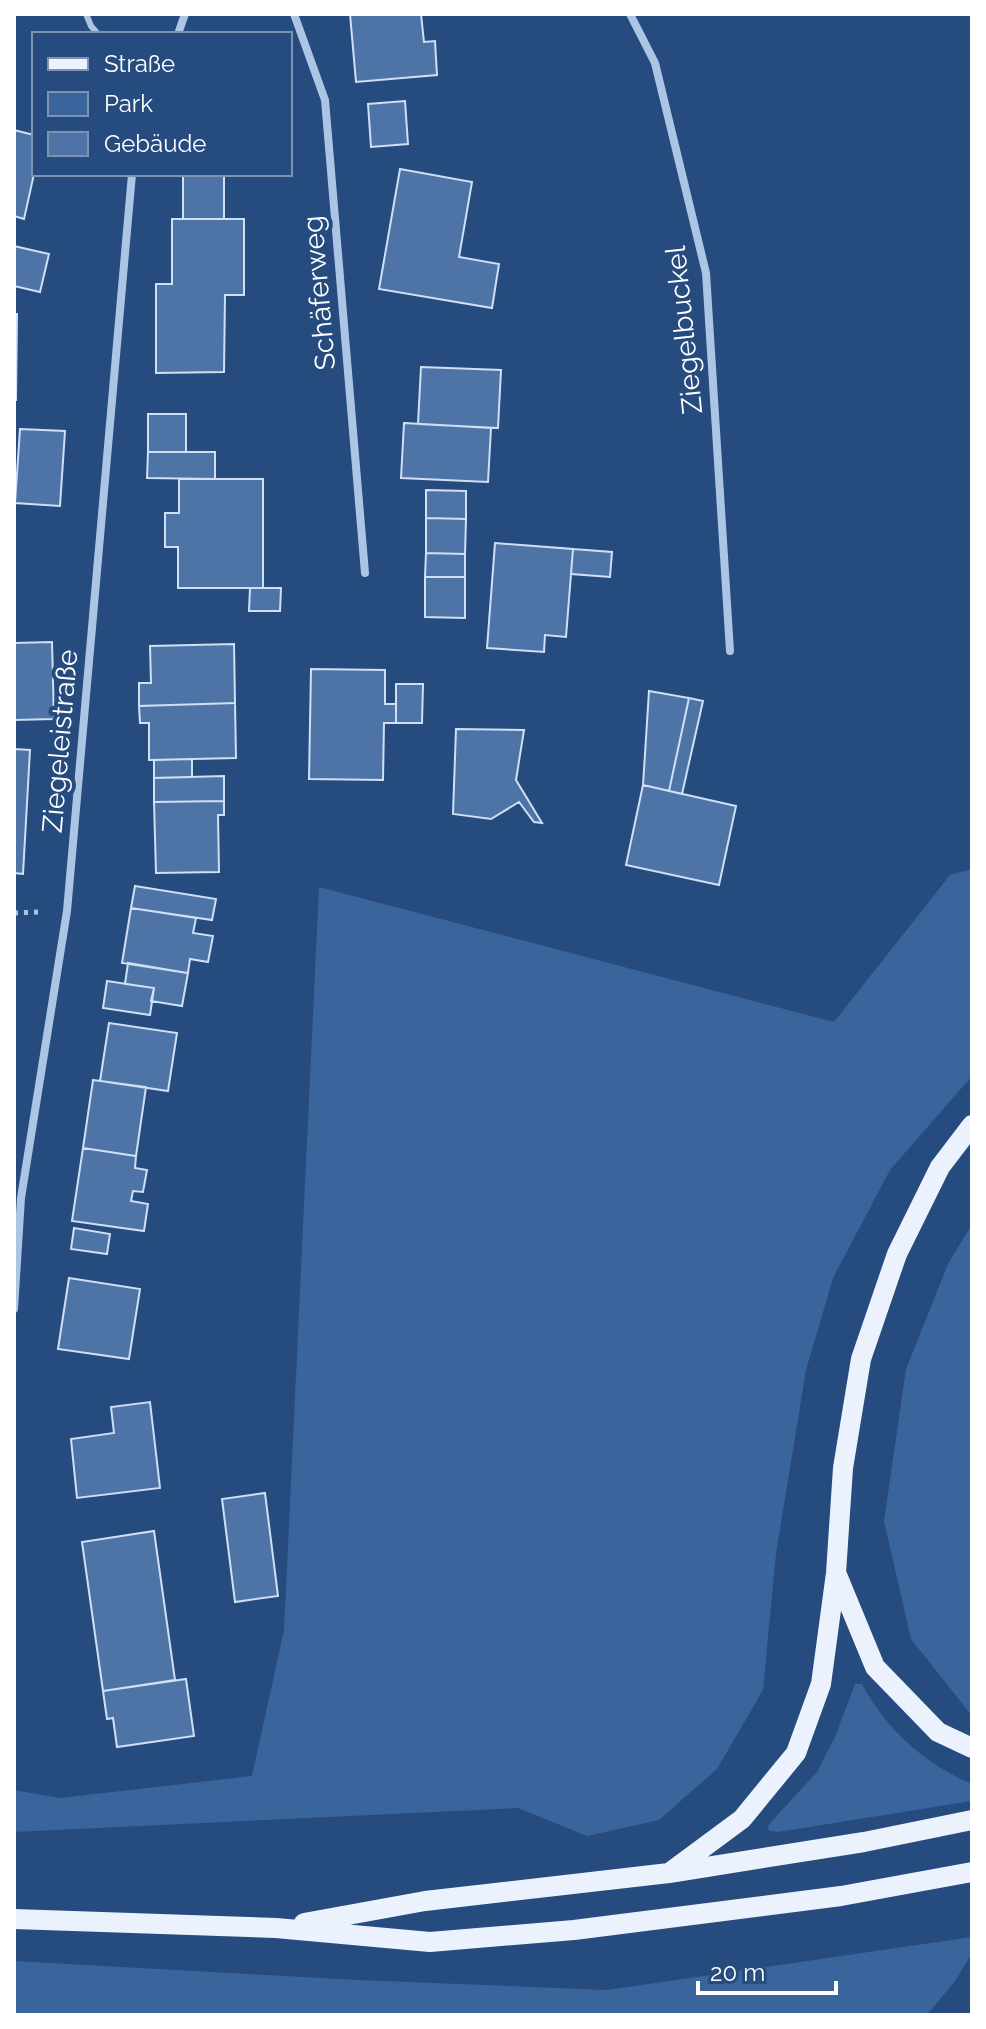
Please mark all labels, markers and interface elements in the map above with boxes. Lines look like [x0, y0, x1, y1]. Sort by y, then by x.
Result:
legend [32, 32, 292, 176]
text: Straße [104, 49, 175, 78]
text: Park [104, 89, 153, 118]
text: Gebäude [104, 129, 206, 158]
street label: Schäferweg [296, 214, 342, 372]
street label: Ziegelbuckel [659, 244, 709, 416]
street label: Ziegeleistraße [36, 648, 84, 834]
scale bar [698, 1945, 836, 1995]
text: 20 m [710, 1958, 765, 1987]

